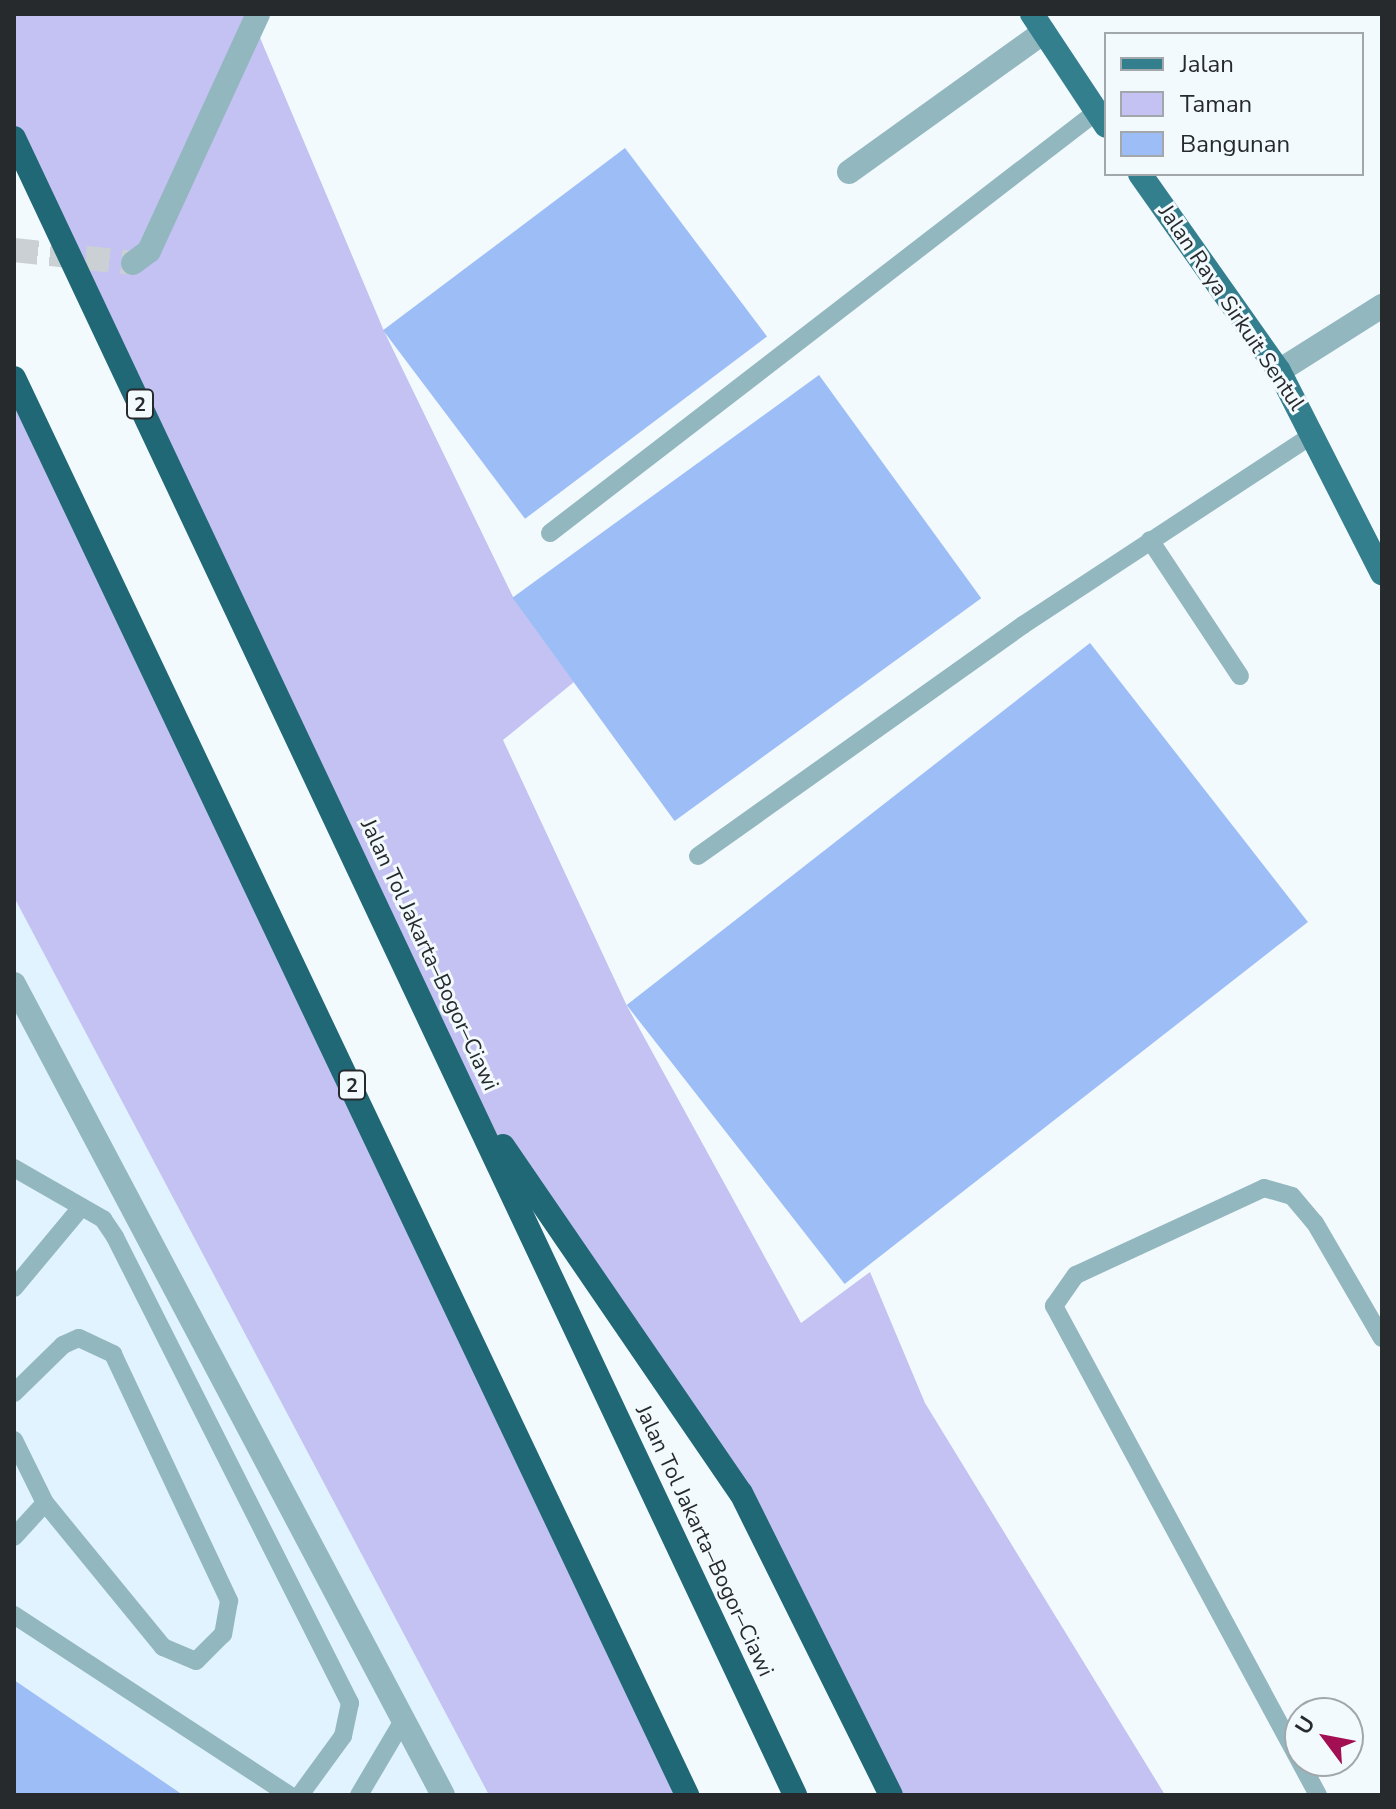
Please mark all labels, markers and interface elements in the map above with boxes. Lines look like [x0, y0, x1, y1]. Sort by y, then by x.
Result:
legend [1104, 32, 1364, 176]
text: Jalan [1180, 48, 1234, 80]
text: Taman [1180, 88, 1252, 120]
text: Bangunan [1180, 128, 1290, 160]
street label: Jalan Raya Sirkuit Sentul [1152, 200, 1310, 416]
road number: 2 [126, 388, 154, 420]
street label: Jalan Tol Jakarta–Bogor–Ciawi [354, 815, 504, 1095]
road number: 2 [338, 1069, 366, 1101]
street label: Jalan Tol Jakarta–Bogor–Ciawi [629, 1401, 779, 1681]
north arrow [1284, 1697, 1364, 1777]
text: U [1288, 1711, 1322, 1740]

